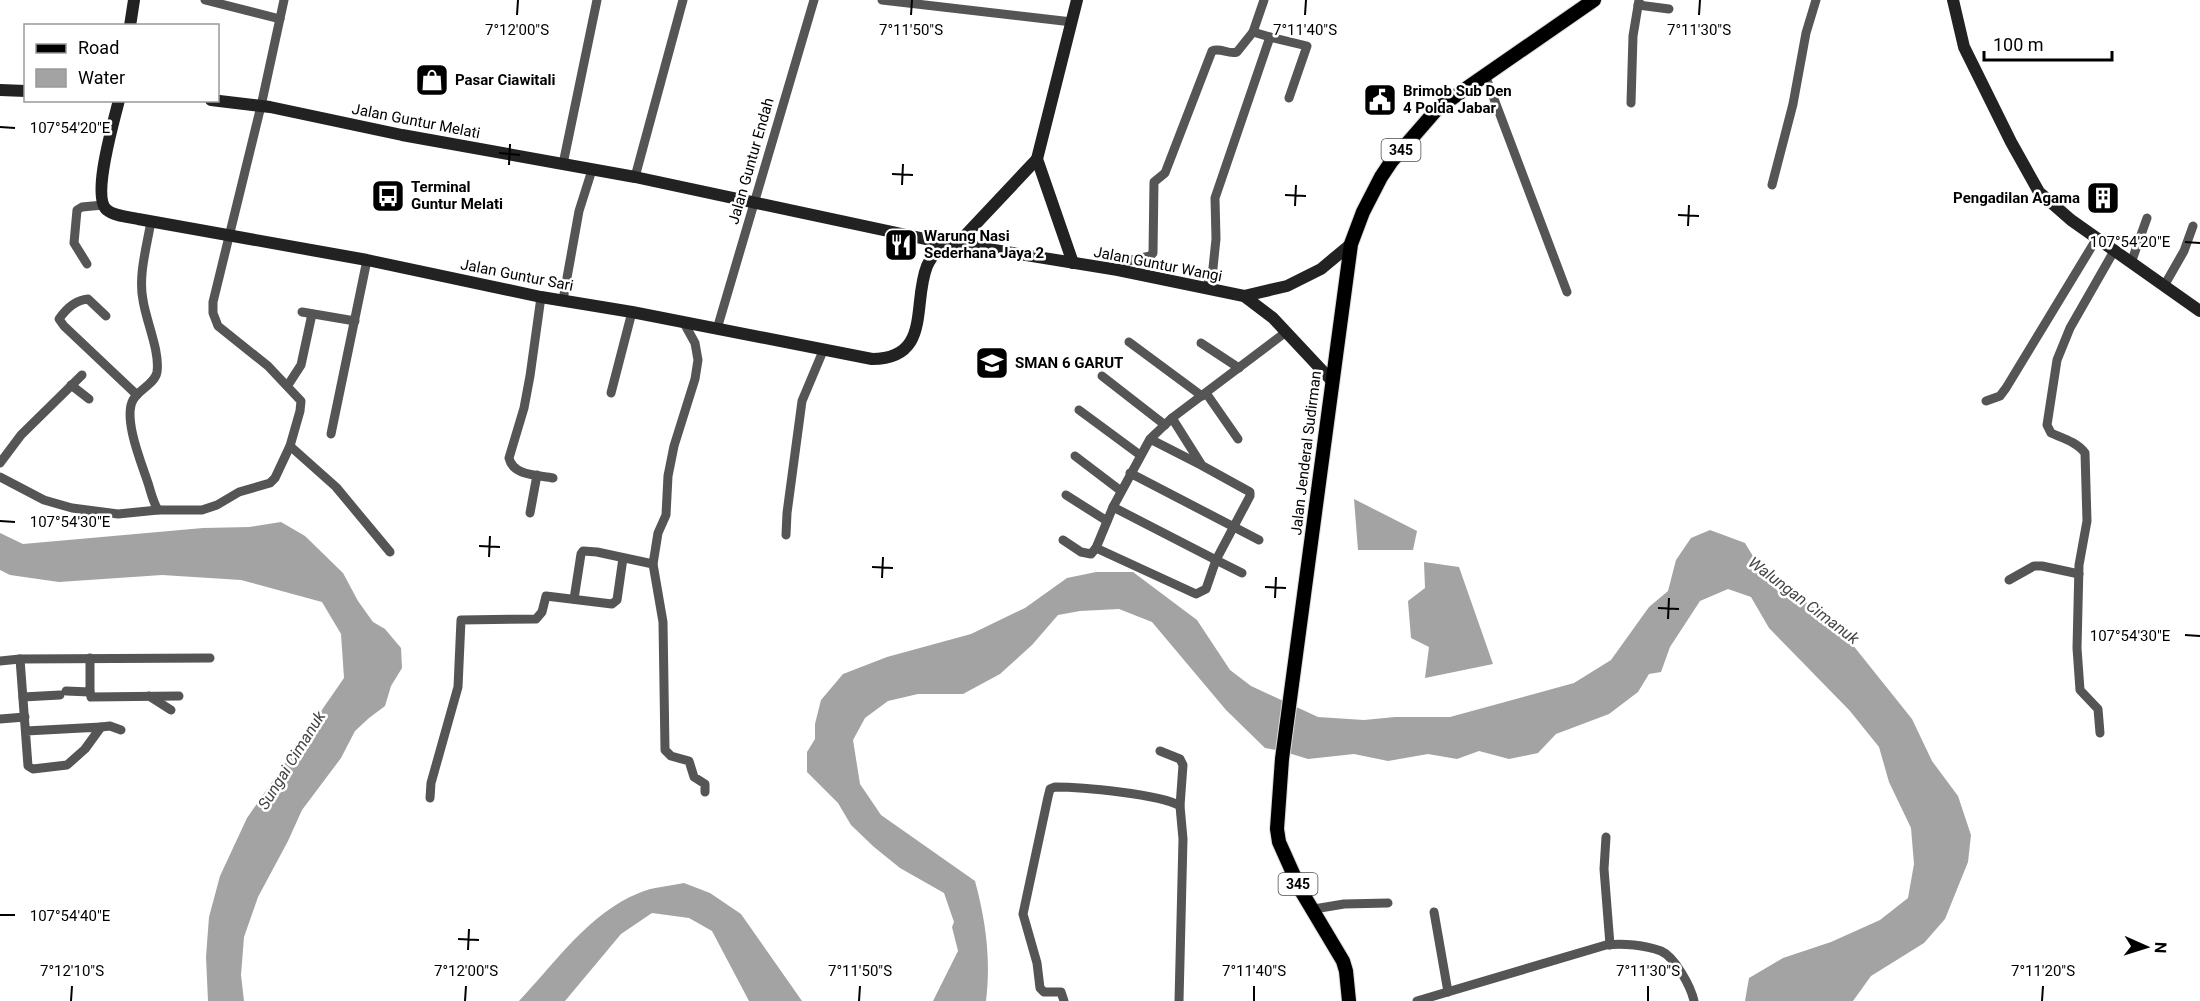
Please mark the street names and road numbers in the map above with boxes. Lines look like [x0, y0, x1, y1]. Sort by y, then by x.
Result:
street label: Jalan Guntur Endah [724, 96, 778, 226]
street label: Jalan Guntur Melati [350, 100, 482, 142]
road number: 345 [1382, 139, 1420, 161]
street label: Jalan Guntur Wangi [1092, 243, 1224, 285]
street label: Jalan Guntur Sari [459, 255, 575, 295]
street label: Jalan Jenderal Sudirman [1287, 370, 1325, 536]
road number: 345 [1278, 873, 1318, 895]

